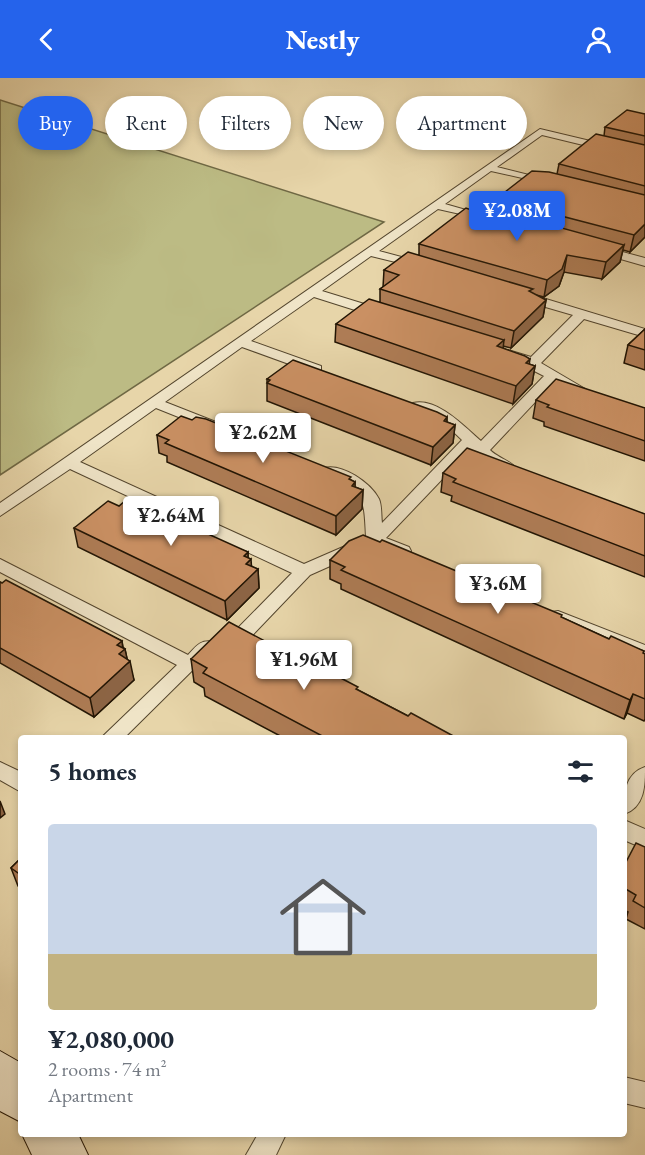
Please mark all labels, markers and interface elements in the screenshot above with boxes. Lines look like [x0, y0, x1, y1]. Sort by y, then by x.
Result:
text: Nestly [286, 22, 359, 57]
icon: back [30, 23, 63, 56]
icon: person [582, 23, 615, 56]
chip: Buy [18, 96, 93, 150]
chip: Rent [105, 96, 187, 150]
chip: Filters [199, 96, 291, 150]
chip: New [303, 96, 384, 150]
chip: Apartment [396, 96, 527, 150]
pin: ¥2.08M [468, 191, 566, 242]
text: ¥2.08M [483, 197, 551, 223]
pin: ¥2.62M [214, 413, 312, 464]
text: ¥2.62M [229, 419, 297, 445]
pin: ¥2.64M [122, 496, 220, 547]
text: ¥2.64M [137, 502, 205, 528]
pin: ¥3.6M [456, 564, 540, 615]
text: ¥3.6M [469, 570, 527, 596]
pin: ¥1.96M [255, 640, 353, 691]
text: ¥1.96M [270, 646, 338, 672]
text: 5 homes [48, 754, 137, 788]
icon: filters [564, 755, 597, 788]
icon: home [269, 863, 377, 971]
text: ¥2,080,000 [48, 1022, 174, 1056]
text: 2 rooms · 74 m² [48, 1056, 167, 1082]
text: Apartment [48, 1082, 133, 1108]

